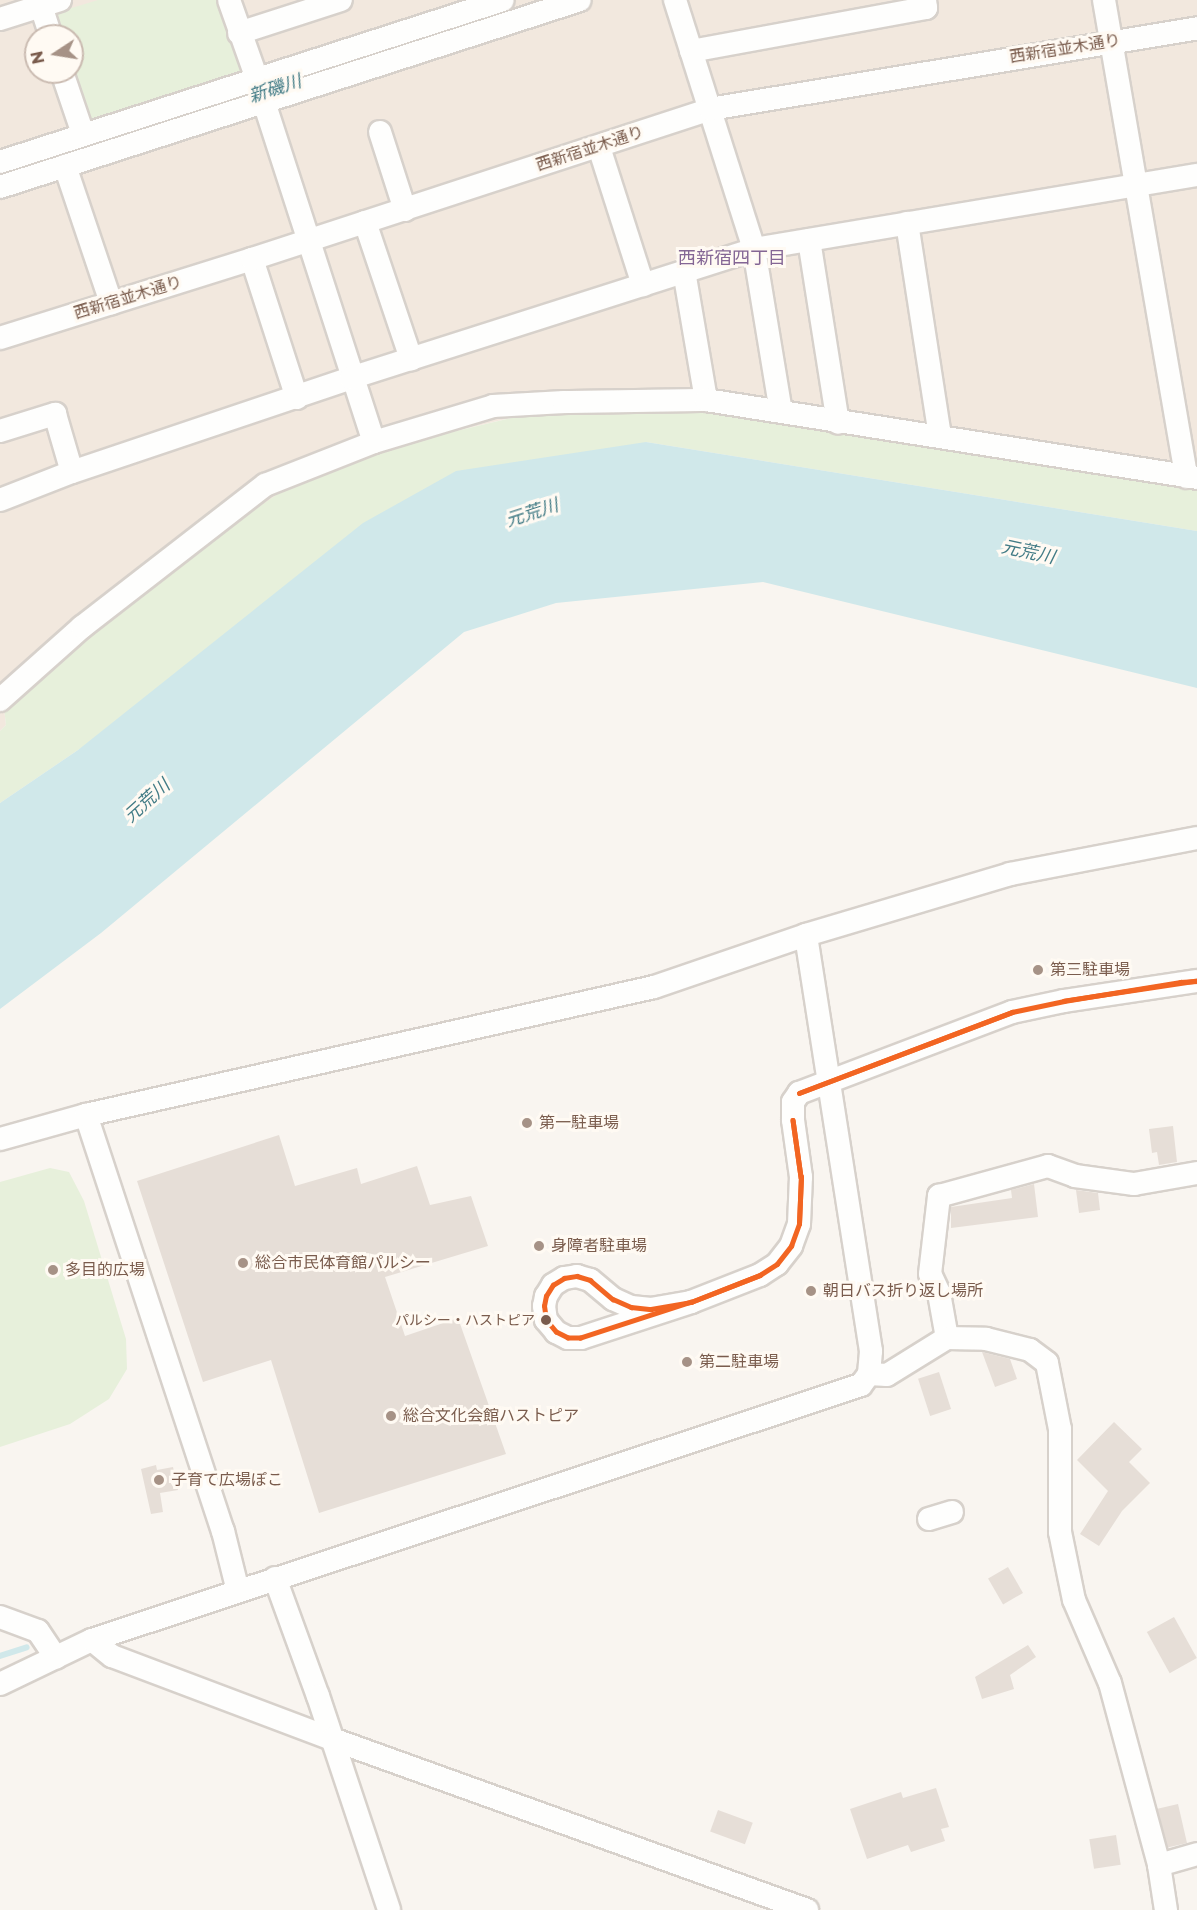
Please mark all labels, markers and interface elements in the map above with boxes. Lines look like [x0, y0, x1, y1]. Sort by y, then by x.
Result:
north arrow [24, 24, 84, 84]
street label: 西新宿並木通り [1008, 31, 1122, 67]
text: N [27, 49, 48, 66]
water label: 新磯川 [246, 70, 304, 108]
street label: 西新宿並木通り [534, 123, 646, 175]
district label: 西新宿四丁目 [678, 247, 786, 269]
street label: 西新宿並木通り [72, 272, 184, 324]
water label: 元荒川 [503, 494, 561, 532]
water label: 元荒川 [999, 536, 1057, 568]
water label: 元荒川 [120, 775, 174, 827]
place label: 第三駐車場 [1050, 960, 1130, 980]
marker: 第三駐車場 [1031, 963, 1045, 977]
place label: 第一駐車場 [539, 1113, 619, 1133]
marker: 第一駐車場 [520, 1116, 534, 1130]
place label: 身障者駐車場 [551, 1236, 647, 1256]
marker: 身障者駐車場 [532, 1239, 546, 1253]
place label: 総合市民体育館パルシー [255, 1253, 431, 1273]
marker: 総合市民体育館パルシー [236, 1256, 250, 1270]
place label: 多目的広場 [65, 1260, 145, 1280]
marker: 多目的広場 [46, 1263, 60, 1277]
place label: 朝日バス折り返し場所 [823, 1281, 983, 1301]
marker: 朝日バス折り返し場所 [804, 1284, 818, 1298]
place label: パルシー・ハストピア [395, 1312, 535, 1328]
marker: パルシー・ハストピア [540, 1314, 552, 1326]
place label: 第二駐車場 [699, 1352, 779, 1372]
marker: 第二駐車場 [680, 1355, 694, 1369]
place label: 総合文化会館ハストピア [403, 1406, 579, 1426]
marker: 総合文化会館ハストピア [384, 1409, 398, 1423]
place label: 子育て広場ぽこ [171, 1470, 283, 1490]
marker: 子育て広場ぽこ [152, 1473, 166, 1487]

